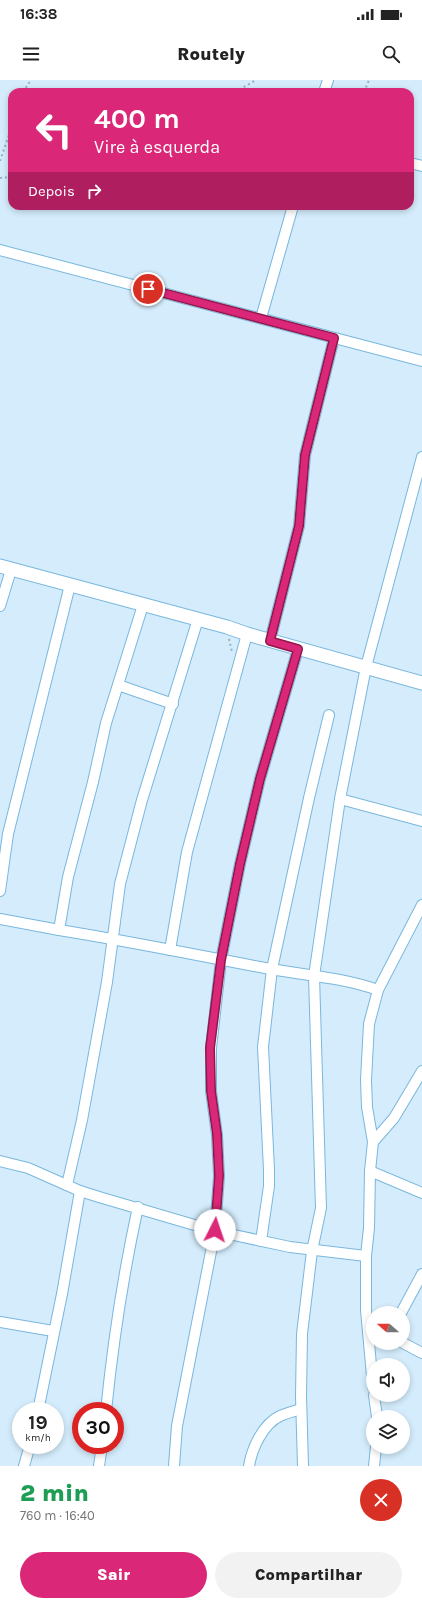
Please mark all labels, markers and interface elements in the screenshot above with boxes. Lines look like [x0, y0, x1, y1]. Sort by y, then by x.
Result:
text: 16:38 [20, 5, 58, 23]
icon: menu [20, 43, 42, 65]
text: Routely [177, 43, 245, 65]
icon: search [380, 43, 402, 65]
text: 400 m [94, 102, 180, 135]
icon: left [28, 104, 80, 156]
text: Vire à esquerda [94, 136, 220, 158]
icon: right [83, 180, 105, 202]
text: Depois [28, 182, 75, 200]
pin [131, 272, 165, 306]
icon: arrive [137, 278, 159, 300]
position arrow [194, 1209, 236, 1251]
north arrow [366, 1306, 410, 1350]
map controls [366, 1306, 410, 1454]
button: sound [366, 1358, 410, 1402]
speed limit sign: 30 [72, 1402, 124, 1454]
button: layers [366, 1410, 410, 1454]
text: 19 [28, 1411, 48, 1434]
text: km/h [25, 1432, 51, 1444]
text: 2 min [20, 1479, 89, 1507]
button: close [360, 1479, 402, 1521]
text: 760 m · 16:40 [20, 1508, 95, 1523]
button: Sair [20, 1552, 207, 1598]
button: Compartilhar [215, 1552, 402, 1598]

